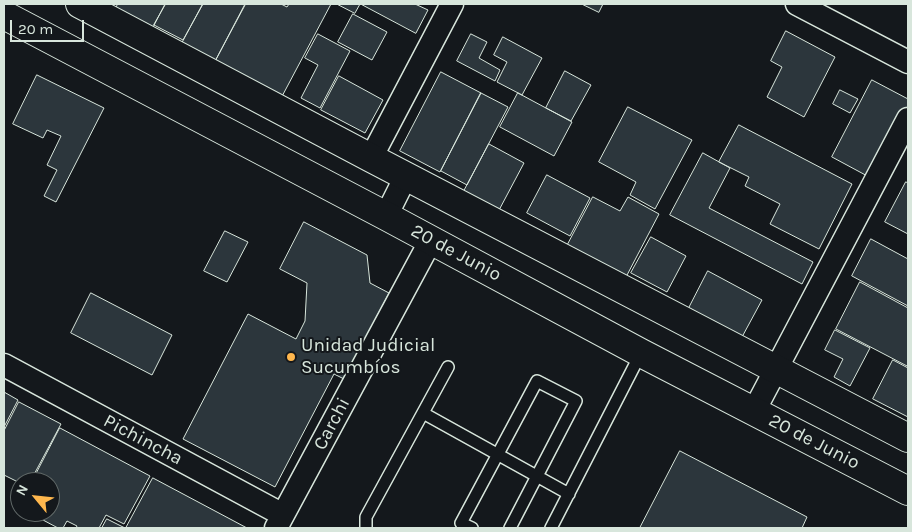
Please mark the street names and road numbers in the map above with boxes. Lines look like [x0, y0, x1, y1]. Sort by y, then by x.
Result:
street label: 20 de Junio [407, 220, 505, 286]
street label: Carchi [309, 394, 355, 454]
street label: 20 de Junio [765, 409, 863, 475]
street label: Pichincha [100, 410, 186, 470]

